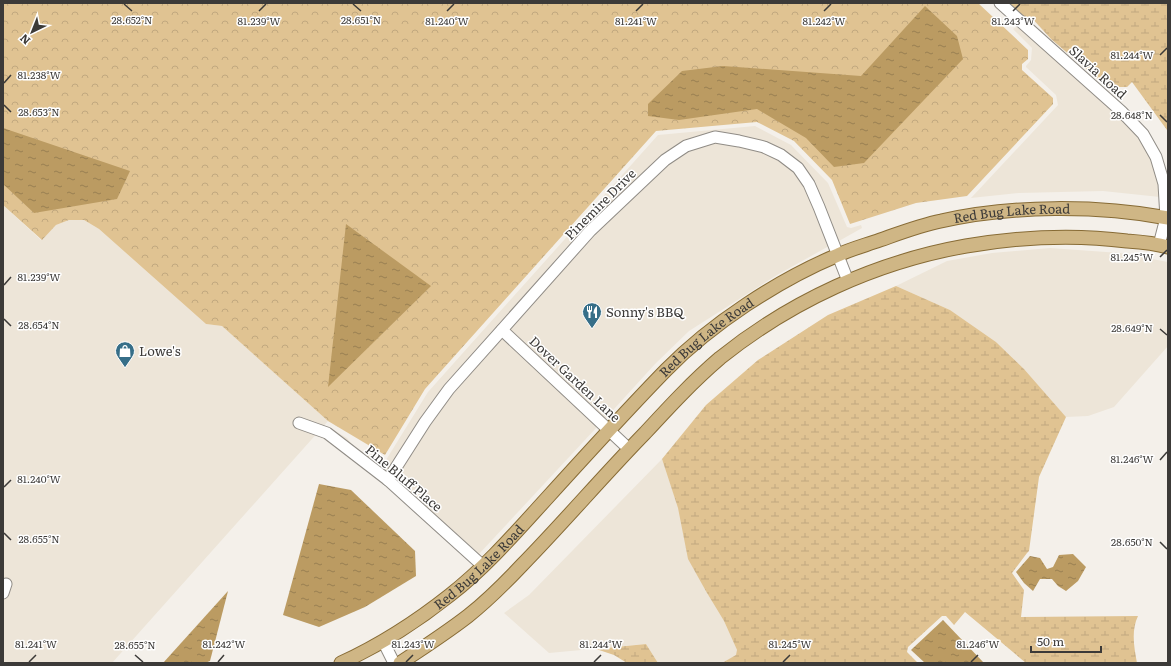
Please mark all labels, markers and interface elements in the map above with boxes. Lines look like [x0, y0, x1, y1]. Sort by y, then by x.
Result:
north arrow [12, 12, 52, 52]
text: 28.652°N [112, 12, 152, 27]
text: 28.651°N [341, 12, 381, 27]
text: 81.239°W [238, 13, 280, 28]
text: 81.240°W [425, 13, 469, 28]
text: 81.241°W [615, 13, 657, 28]
text: 81.242°W [803, 13, 845, 28]
text: 81.243°W [991, 13, 1035, 28]
text: N [16, 31, 33, 49]
street label: Slavia Road [1065, 41, 1131, 103]
text: 81.244°W [1110, 47, 1154, 62]
text: 81.238°W [17, 67, 61, 82]
text: 28.653°N [18, 104, 60, 119]
text: 28.648°N [1111, 107, 1153, 122]
street label: Pinemire Drive [560, 164, 640, 244]
street label: Red Bug Lake Road [952, 199, 1070, 227]
text: 81.245°W [1111, 249, 1153, 264]
text: 81.239°W [18, 269, 60, 284]
street label: Red Bug Lake Road [654, 292, 757, 381]
restaurant icon: Sonny's BBQ [581, 301, 603, 329]
place label: Sonny's BBQ [606, 302, 685, 321]
text: 28.654°N [18, 317, 60, 332]
text: 28.649°N [1111, 320, 1153, 335]
street label: Dover Garden Lane [525, 331, 625, 426]
shop icon: Lowe's [114, 340, 136, 368]
place label: Lowe's [139, 341, 181, 360]
street label: Pine Bluff Place [362, 440, 447, 516]
text: 81.246°W [1110, 451, 1154, 466]
text: 81.240°W [17, 471, 61, 486]
street label: Red Bug Lake Road [429, 520, 528, 613]
text: 28.655°N [18, 531, 60, 546]
text: 28.650°N [1111, 534, 1153, 549]
scale bar [1031, 628, 1101, 654]
text: 50 m [1037, 632, 1064, 650]
text: 81.241°W [15, 636, 57, 651]
text: 81.242°W [203, 636, 245, 651]
text: 81.243°W [391, 636, 435, 651]
text: 81.244°W [579, 636, 623, 651]
text: 81.245°W [769, 636, 811, 651]
text: 81.246°W [956, 636, 1000, 651]
text: 28.655°N [114, 637, 156, 652]

